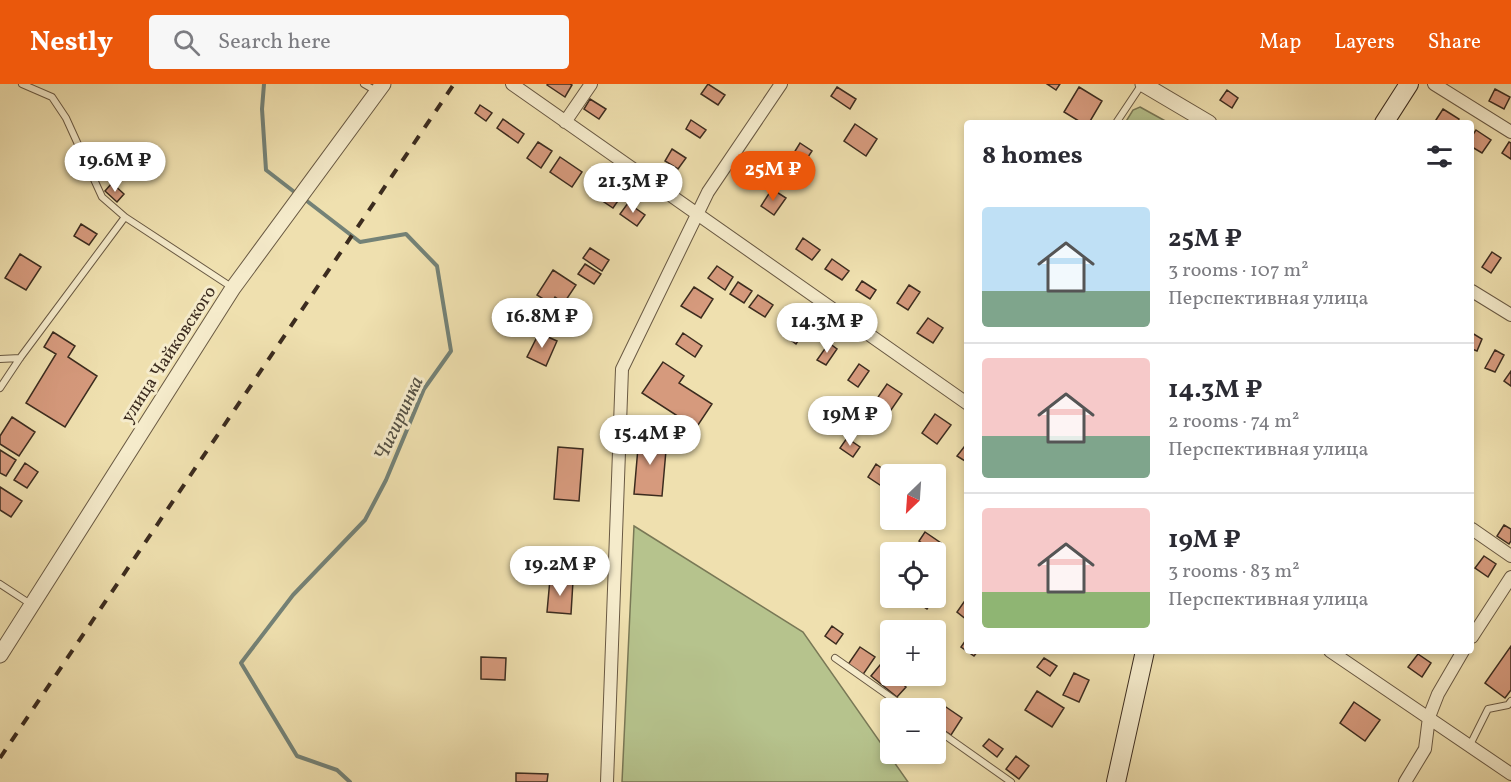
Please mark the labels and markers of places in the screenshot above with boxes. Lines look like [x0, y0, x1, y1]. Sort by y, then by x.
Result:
pin: 19.6M ₽ [60, 142, 170, 193]
pin: 25M ₽ [731, 151, 815, 202]
pin: 21.3M ₽ [578, 163, 688, 214]
pin: 16.8M ₽ [487, 298, 597, 349]
pin: 14.3M ₽ [772, 303, 882, 354]
pin: 19M ₽ [808, 396, 892, 447]
pin: 15.4M ₽ [595, 415, 705, 466]
pin: 19.2M ₽ [505, 546, 615, 597]

